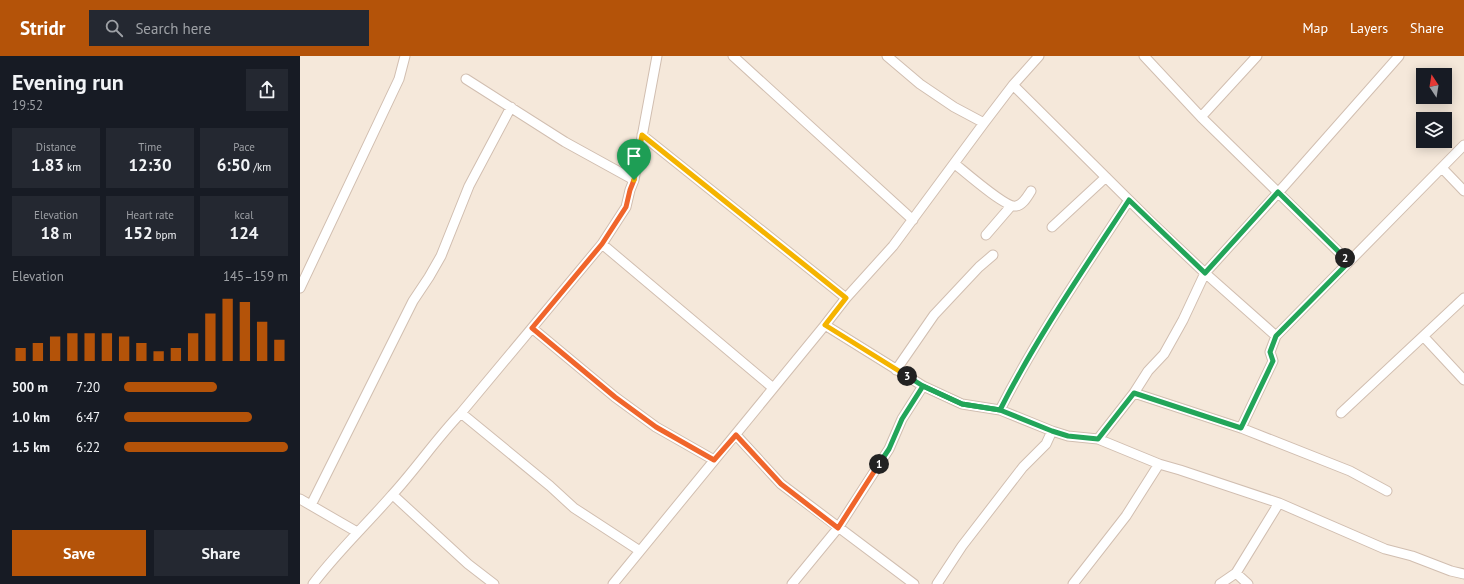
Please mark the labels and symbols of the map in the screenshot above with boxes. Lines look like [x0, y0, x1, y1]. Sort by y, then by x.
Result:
north arrow [1416, 68, 1452, 104]
pin [617, 139, 651, 180]
pin: 2 [1335, 248, 1355, 268]
pin: 3 [897, 366, 917, 386]
pin: 1 [869, 454, 889, 474]

